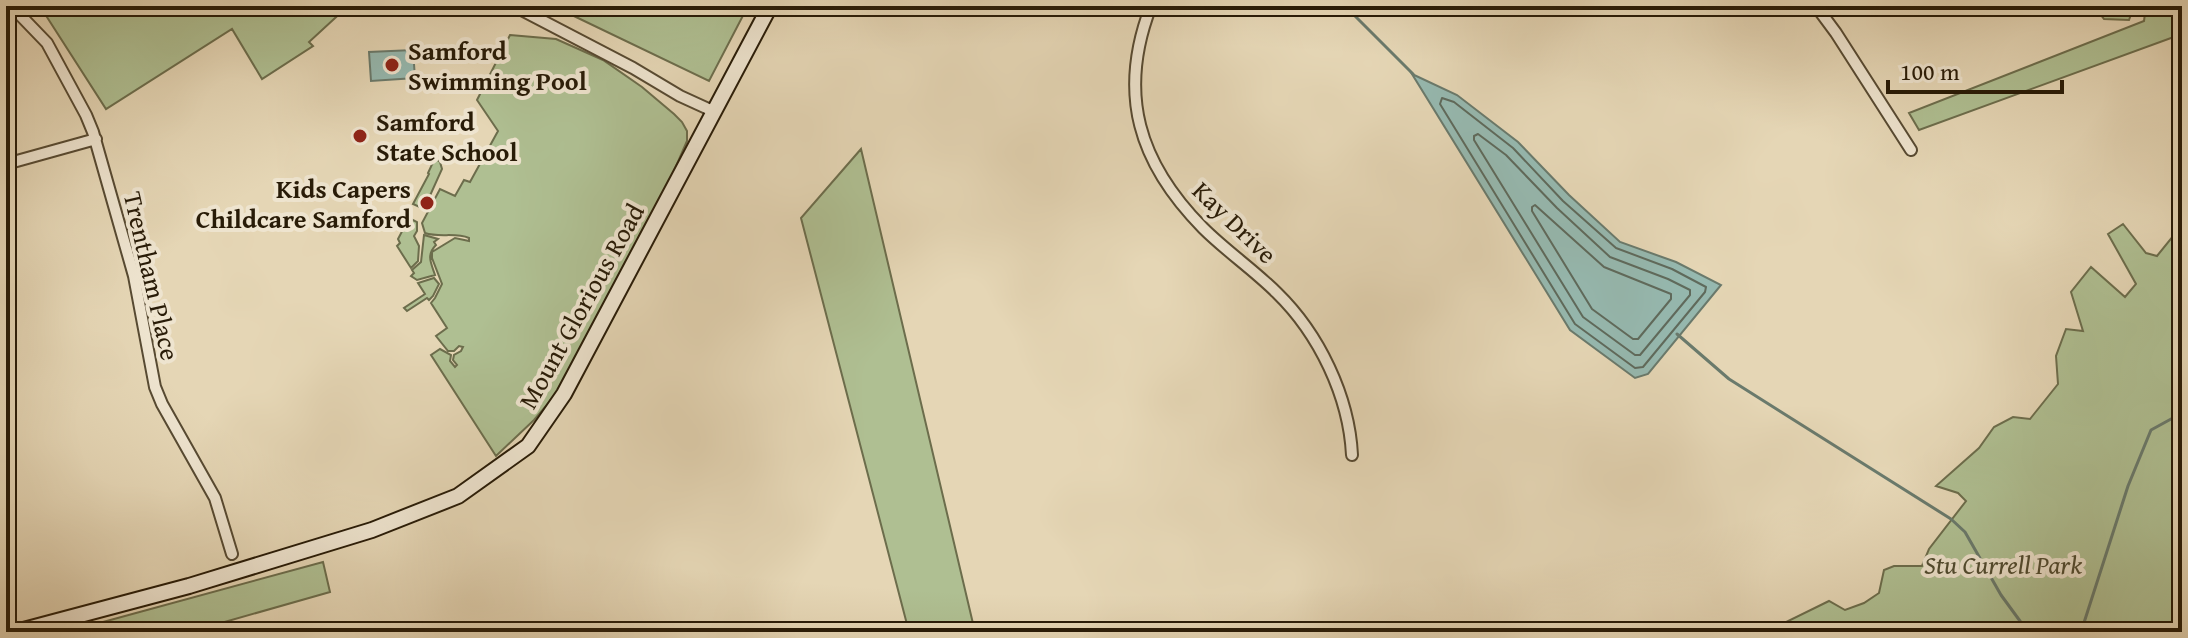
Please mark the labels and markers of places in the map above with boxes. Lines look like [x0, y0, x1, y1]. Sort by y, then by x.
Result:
place label: Samford Swimming Pool [408, 31, 587, 100]
marker: Samford Swimming Pool [383, 56, 401, 74]
place label: Samford State School [376, 102, 518, 171]
marker: Samford State School [351, 127, 369, 145]
place label: Kids Capers Childcare Samford [196, 169, 411, 238]
marker: Kids Capers Childcare Samford [418, 194, 436, 212]

